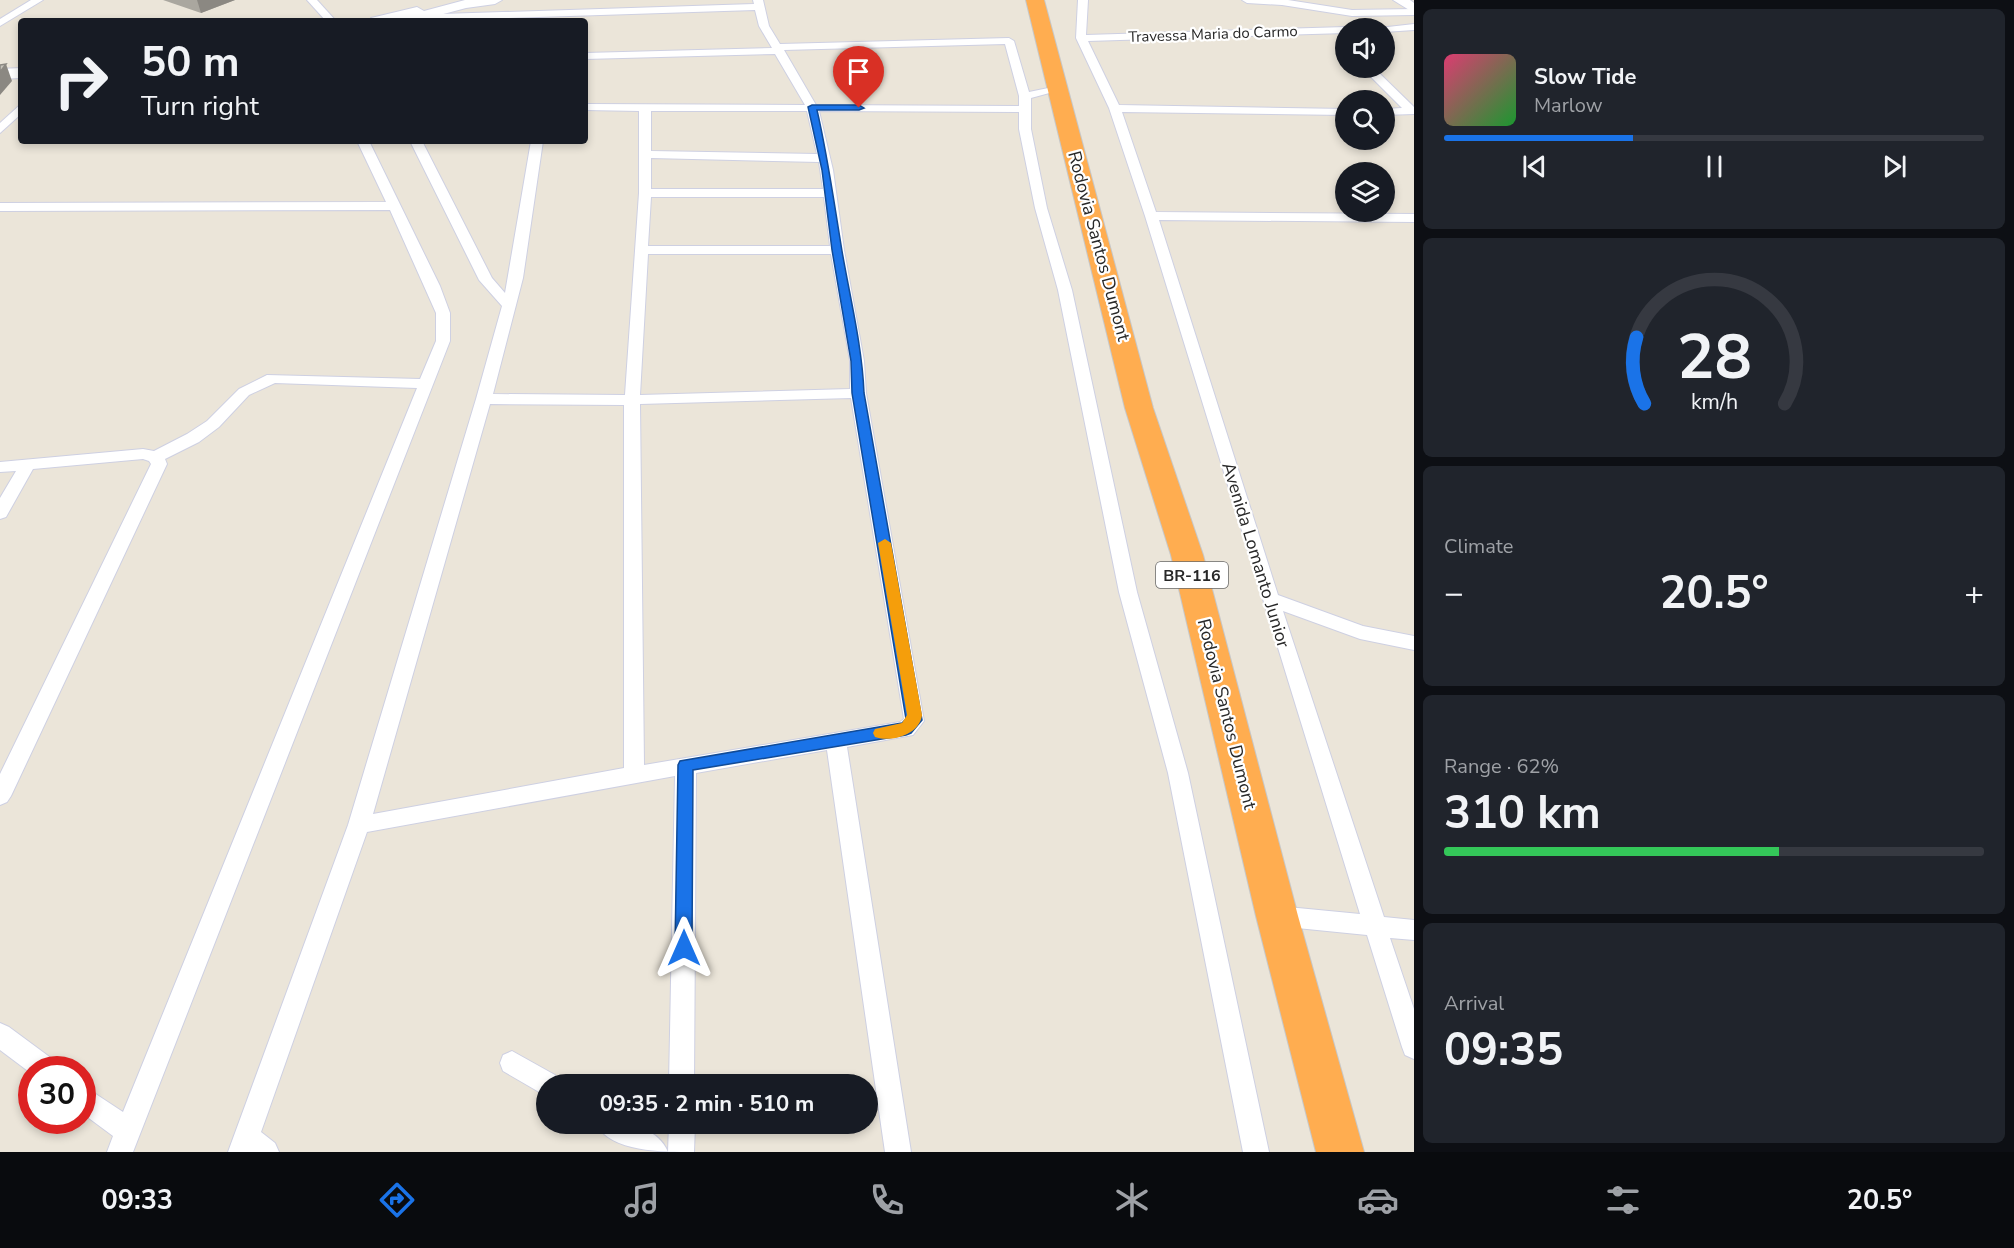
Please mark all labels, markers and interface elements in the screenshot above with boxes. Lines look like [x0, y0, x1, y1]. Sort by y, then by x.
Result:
map controls [1335, 18, 1395, 222]
button: sound [1335, 18, 1395, 78]
street label: Travessa Maria do Carmo [1128, 21, 1298, 47]
text: 50 m [141, 34, 240, 91]
icon: right [42, 42, 120, 120]
pin [833, 46, 884, 108]
icon: arrive [842, 55, 875, 88]
text: Slow Tide [1534, 62, 1636, 92]
text: Turn right [141, 88, 259, 125]
button: search [1335, 90, 1395, 150]
text: Marlow [1534, 92, 1602, 119]
street label: Rodovia Santos Dumont [1062, 148, 1136, 344]
icon: previous [1518, 150, 1551, 183]
icon: pause [1698, 150, 1731, 183]
icon: next [1878, 150, 1911, 183]
button: layers [1335, 162, 1395, 222]
text: 28 [1677, 316, 1751, 401]
text: km/h [1690, 388, 1738, 418]
street label: Avenida Lomanto Junior [1216, 459, 1296, 651]
text: Climate [1444, 533, 1513, 560]
road number: BR-116 [1156, 562, 1228, 588]
text: 20.5° [1659, 563, 1769, 624]
text: − [1444, 571, 1464, 616]
text: + [1964, 571, 1984, 616]
street label: Rodovia Santos Dumont [1192, 616, 1262, 812]
text: Range · 62% [1444, 753, 1559, 780]
text: 310 km [1444, 783, 1601, 844]
position arrow [652, 916, 716, 980]
text: Arrival [1444, 990, 1504, 1017]
text: 09:35 [1444, 1020, 1563, 1081]
speed limit sign: 30 [18, 1056, 96, 1134]
text: 09:35 · 2 min · 510 m [600, 1089, 814, 1119]
icon: directions [376, 1179, 418, 1221]
icon: music [621, 1179, 663, 1221]
icon: phone [866, 1179, 908, 1221]
icon: climate [1111, 1179, 1153, 1221]
icon: car [1357, 1179, 1399, 1221]
icon: filters [1602, 1179, 1644, 1221]
text: 09:33 [102, 1182, 173, 1219]
text: 20.5° [1847, 1182, 1912, 1219]

